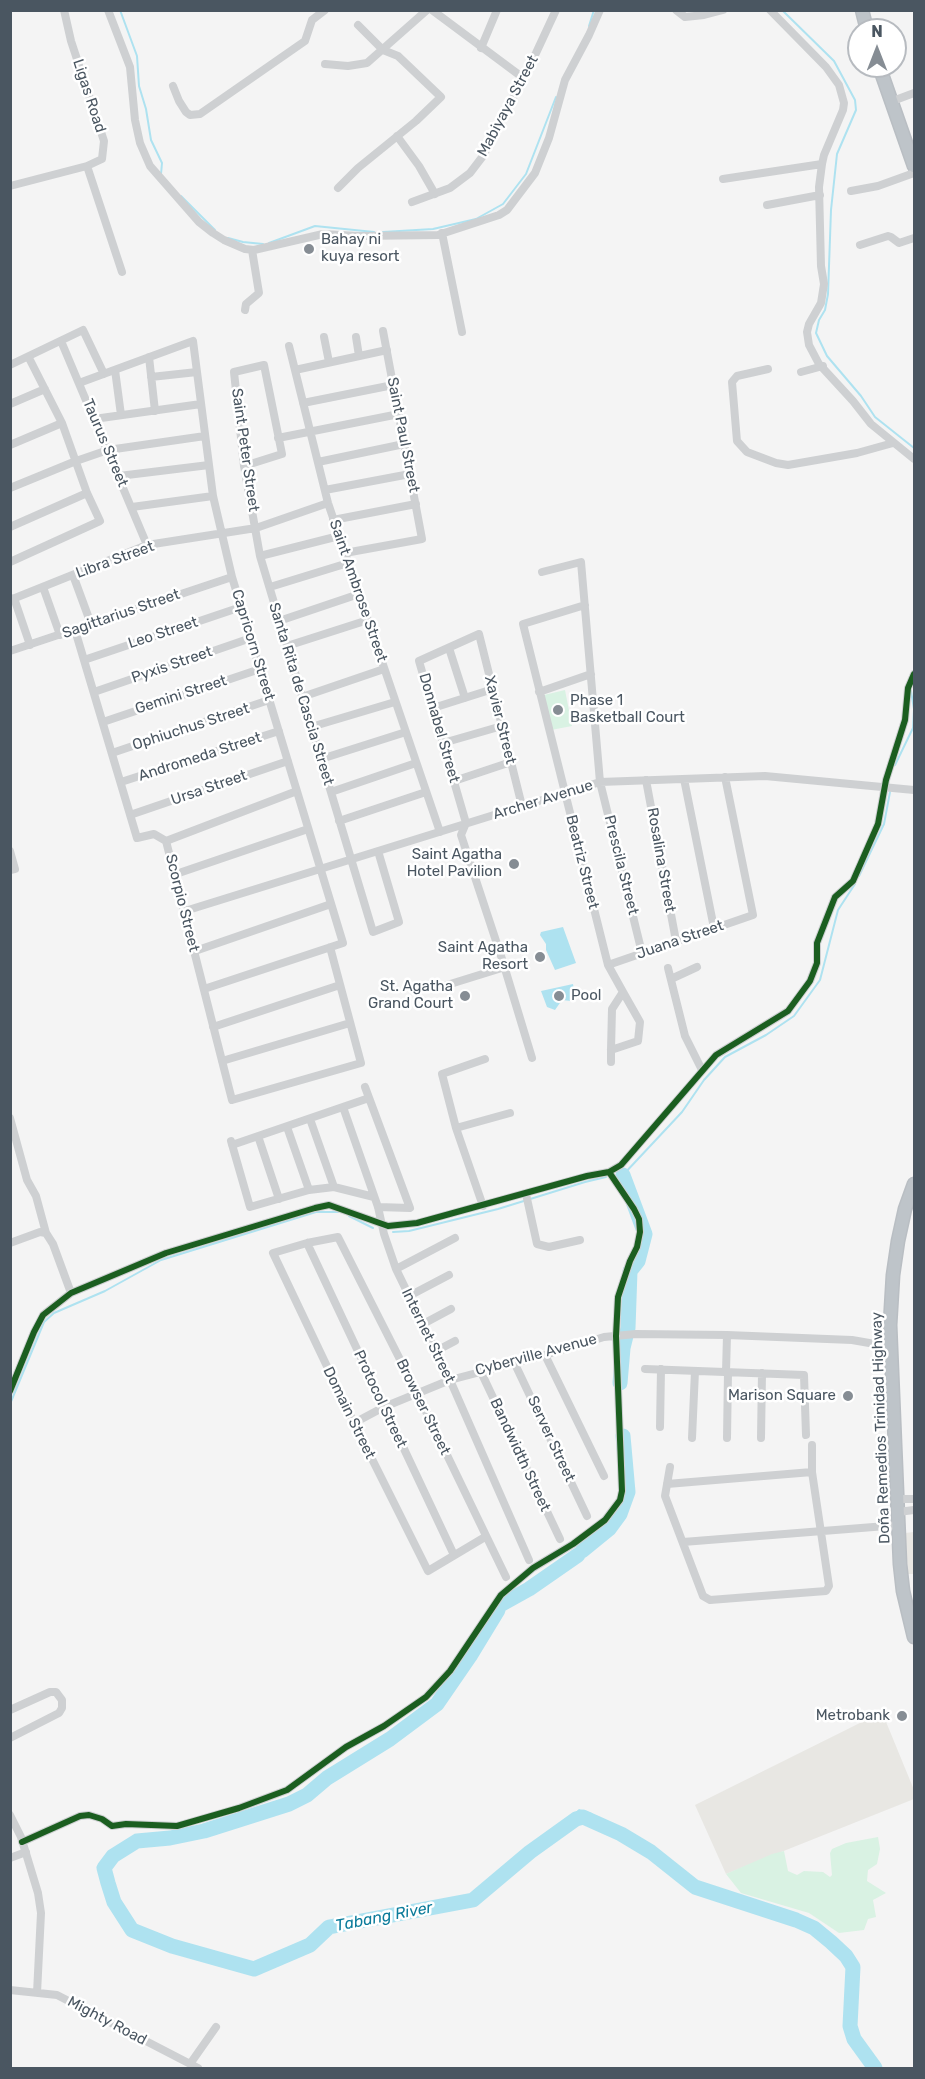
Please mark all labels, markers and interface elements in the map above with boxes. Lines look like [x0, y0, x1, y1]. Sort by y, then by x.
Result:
north arrow [847, 18, 907, 78]
text: N [871, 22, 883, 41]
street label: Mabiyaya Street [474, 52, 542, 160]
street label: Ligas Road [69, 57, 109, 135]
place label: Bahay ni kuya resort [321, 231, 399, 266]
marker: Bahay ni kuya resort [302, 242, 316, 256]
street label: Saint Paul Street [383, 376, 423, 494]
street label: Saint Peter Street [227, 387, 263, 513]
street label: Taurus Street [78, 396, 132, 490]
street label: Saint Ambrose Street [325, 517, 391, 665]
street label: Libra Street [73, 538, 157, 582]
street label: Sagittarius Street [60, 585, 182, 643]
street label: Capricorn Street [228, 587, 278, 703]
street label: Santa Rita de Cascia Street [265, 601, 337, 787]
street label: Leo Street [126, 613, 200, 653]
street label: Pyxis Street [129, 643, 215, 687]
street label: Donnabel Street [415, 671, 463, 785]
street label: Gemini Street [133, 672, 229, 718]
street label: Xavier Street [480, 674, 520, 766]
place label: Phase 1 Basketball Court [570, 692, 685, 727]
street label: Ophiuchus Street [130, 700, 252, 754]
marker: Phase 1 Basketball Court [551, 703, 565, 717]
street label: Andromeda Street [136, 729, 264, 785]
street label: Ursa Street [169, 767, 249, 809]
street label: Archer Avenue [491, 776, 595, 824]
street label: Rosalina Street [643, 806, 679, 914]
street label: Beatriz Street [562, 813, 602, 911]
street label: Prescila Street [600, 813, 642, 917]
place label: Saint Agatha Hotel Pavilion [407, 846, 502, 881]
street label: Scorpio Street [161, 852, 203, 954]
marker: Saint Agatha Hotel Pavilion [507, 857, 521, 871]
street label: Juana Street [634, 917, 726, 963]
place label: Saint Agatha Resort [438, 939, 528, 974]
marker: Saint Agatha Resort [533, 950, 547, 964]
place label: St. Agatha Grand Court [368, 978, 453, 1013]
place label: Pool [571, 987, 601, 1005]
marker: St. Agatha Grand Court [458, 989, 472, 1003]
marker: Pool [552, 989, 566, 1003]
street label: Internet Street [397, 1286, 459, 1386]
street label: Doña Remedios Trinidad Highway [868, 1312, 894, 1544]
street label: Cyberville Avenue [473, 1330, 599, 1380]
street label: Protocol Street [349, 1347, 411, 1451]
street label: Browser Street [392, 1356, 454, 1458]
street label: Domain Street [319, 1364, 379, 1462]
place label: Marison Square [728, 1387, 836, 1405]
marker: Marison Square [841, 1389, 855, 1403]
street label: Server Street [523, 1393, 579, 1485]
street label: Bandwidth Street [486, 1395, 554, 1515]
place label: Metrobank [816, 1707, 890, 1725]
marker: Metrobank [895, 1709, 909, 1723]
water label: Tabang River [334, 1898, 434, 1936]
street label: Mighty Road [64, 1993, 150, 2049]

